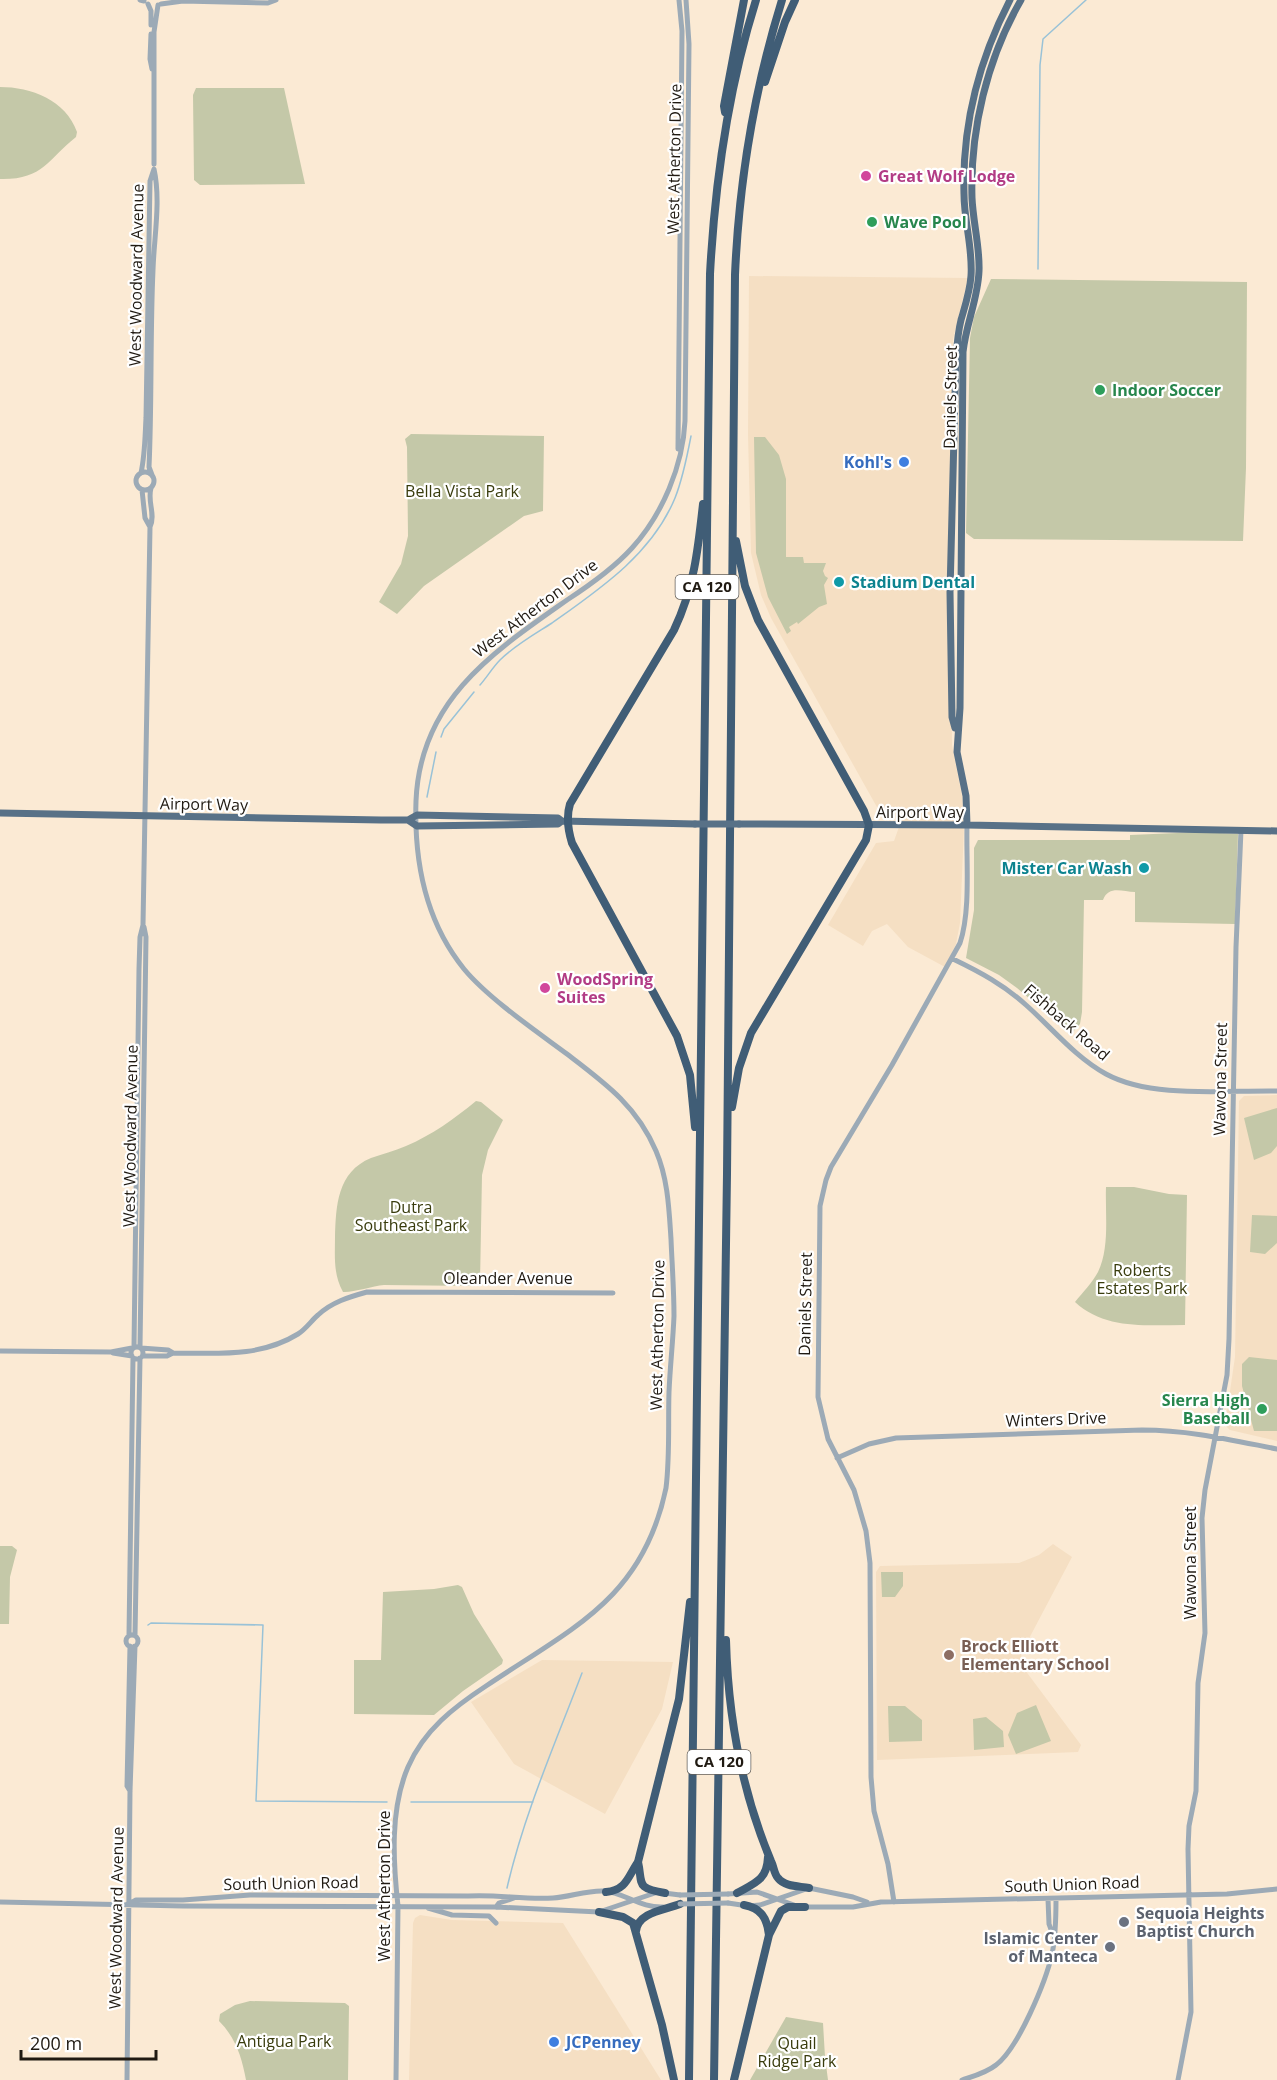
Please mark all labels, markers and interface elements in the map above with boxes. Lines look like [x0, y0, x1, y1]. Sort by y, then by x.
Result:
street label: West Atherton Drive [662, 83, 686, 235]
place label: Great Wolf Lodge [878, 165, 1015, 187]
marker: Great Wolf Lodge [859, 169, 873, 183]
street label: West Woodward Avenue [123, 184, 149, 366]
place label: Wave Pool [884, 211, 967, 233]
marker: Wave Pool [865, 215, 879, 229]
street label: Daniels Street [938, 345, 962, 449]
place label: Indoor Soccer [1112, 379, 1221, 401]
marker: Indoor Soccer [1093, 383, 1107, 397]
place label: Kohl's [844, 451, 892, 473]
marker: Kohl's [897, 455, 911, 469]
park label: Bella Vista Park [405, 480, 520, 502]
street label: West Atherton Drive [468, 554, 602, 662]
place label: Stadium Dental [851, 571, 975, 593]
road number: CA 120 [676, 575, 738, 599]
marker: Stadium Dental [832, 575, 846, 589]
street label: Airport Way [160, 792, 249, 816]
street label: Airport Way [876, 801, 965, 823]
place label: Mister Car Wash [1001, 857, 1132, 879]
marker: Mister Car Wash [1137, 861, 1151, 875]
place label: WoodSpring Suites [557, 968, 653, 1008]
street label: Fishback Road [1019, 979, 1115, 1065]
marker: WoodSpring Suites [538, 981, 552, 995]
street label: Wawona Street [1208, 1022, 1232, 1136]
street label: West Woodward Avenue [117, 1045, 143, 1227]
park label: Dutra Southeast Park [355, 1196, 468, 1236]
street label: Daniels Street [793, 1252, 817, 1356]
street label: West Atherton Drive [645, 1259, 669, 1411]
park label: Roberts Estates Park [1096, 1259, 1188, 1299]
street label: Oleander Avenue [443, 1267, 573, 1289]
place label: Sierra High Baseball [1162, 1389, 1250, 1429]
marker: Sierra High Baseball [1255, 1402, 1269, 1416]
street label: Winters Drive [1005, 1406, 1107, 1432]
street label: Wawona Street [1179, 1506, 1201, 1620]
place label: Brock Elliott Elementary School [961, 1635, 1109, 1675]
marker: Brock Elliott Elementary School [942, 1648, 956, 1662]
road number: CA 120 [688, 1750, 750, 1774]
street label: West Atherton Drive [373, 1811, 395, 1961]
street label: West Woodward Avenue [103, 1827, 129, 2009]
street label: South Union Road [223, 1871, 359, 1895]
street label: South Union Road [1004, 1871, 1140, 1897]
place label: Sequoia Heights Baptist Church [1136, 1902, 1265, 1942]
marker: Sequoia Heights Baptist Church [1117, 1915, 1131, 1929]
place label: Islamic Center of Manteca [983, 1927, 1098, 1967]
marker: Islamic Center of Manteca [1103, 1940, 1117, 1954]
scale bar [21, 2023, 156, 2061]
park label: Antigua Park [237, 2030, 332, 2052]
text: 200 m [30, 2031, 82, 2055]
place label: JCPenney [564, 2031, 641, 2053]
park label: Quail Ridge Park [758, 2032, 837, 2072]
marker: JCPenney [547, 2035, 561, 2049]

